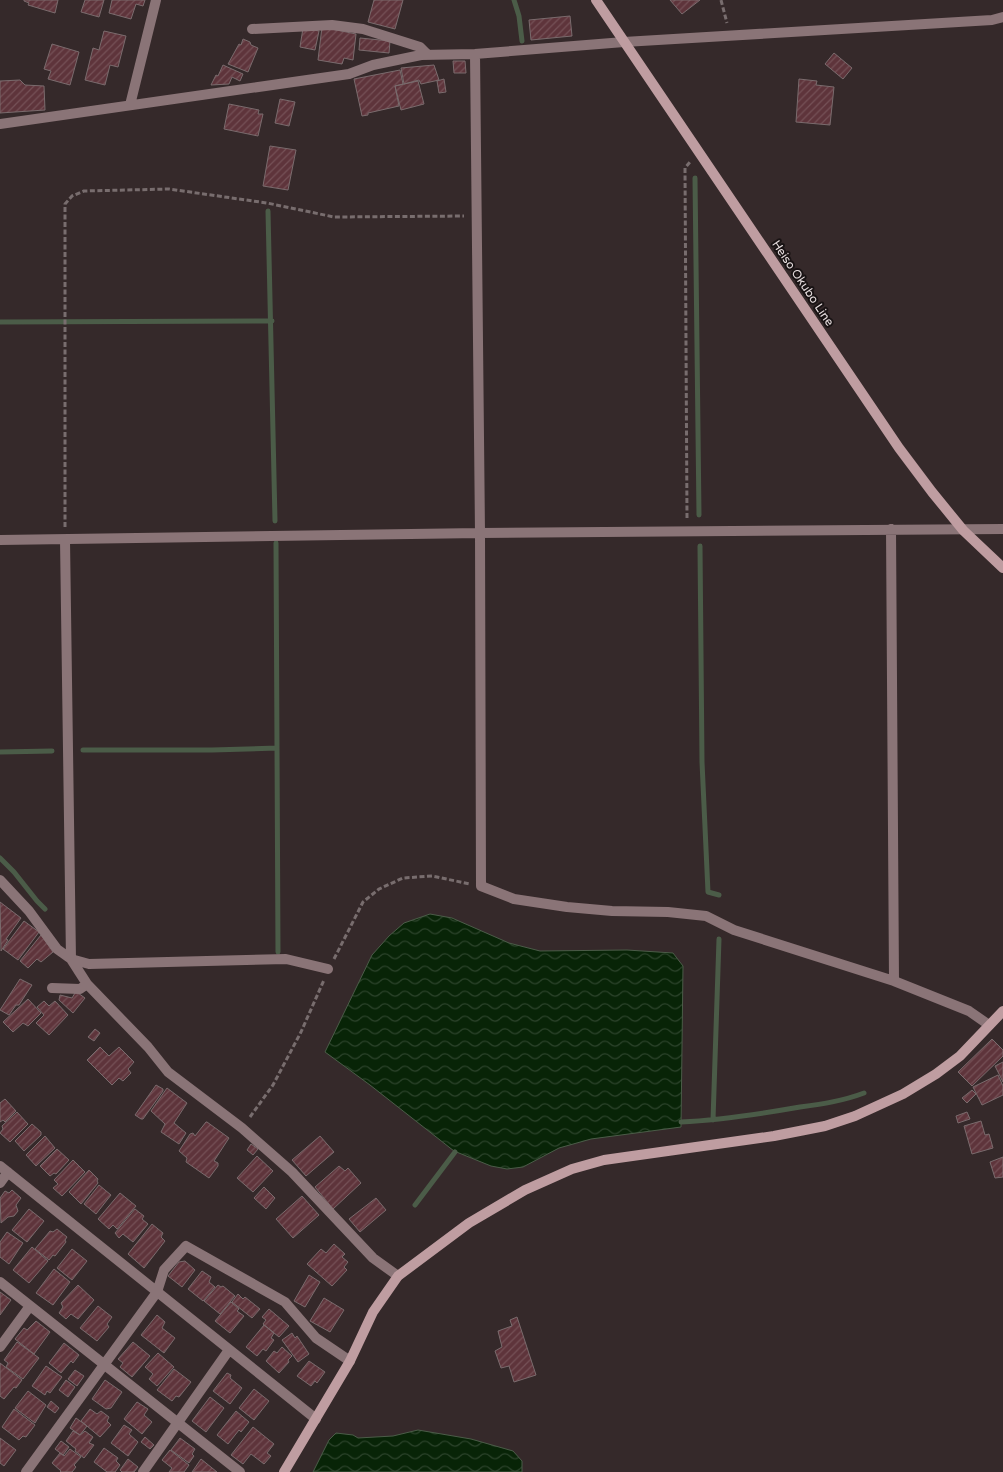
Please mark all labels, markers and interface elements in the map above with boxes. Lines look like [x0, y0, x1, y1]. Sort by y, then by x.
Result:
street label: Heiso Okubo Line [769, 237, 837, 329]

